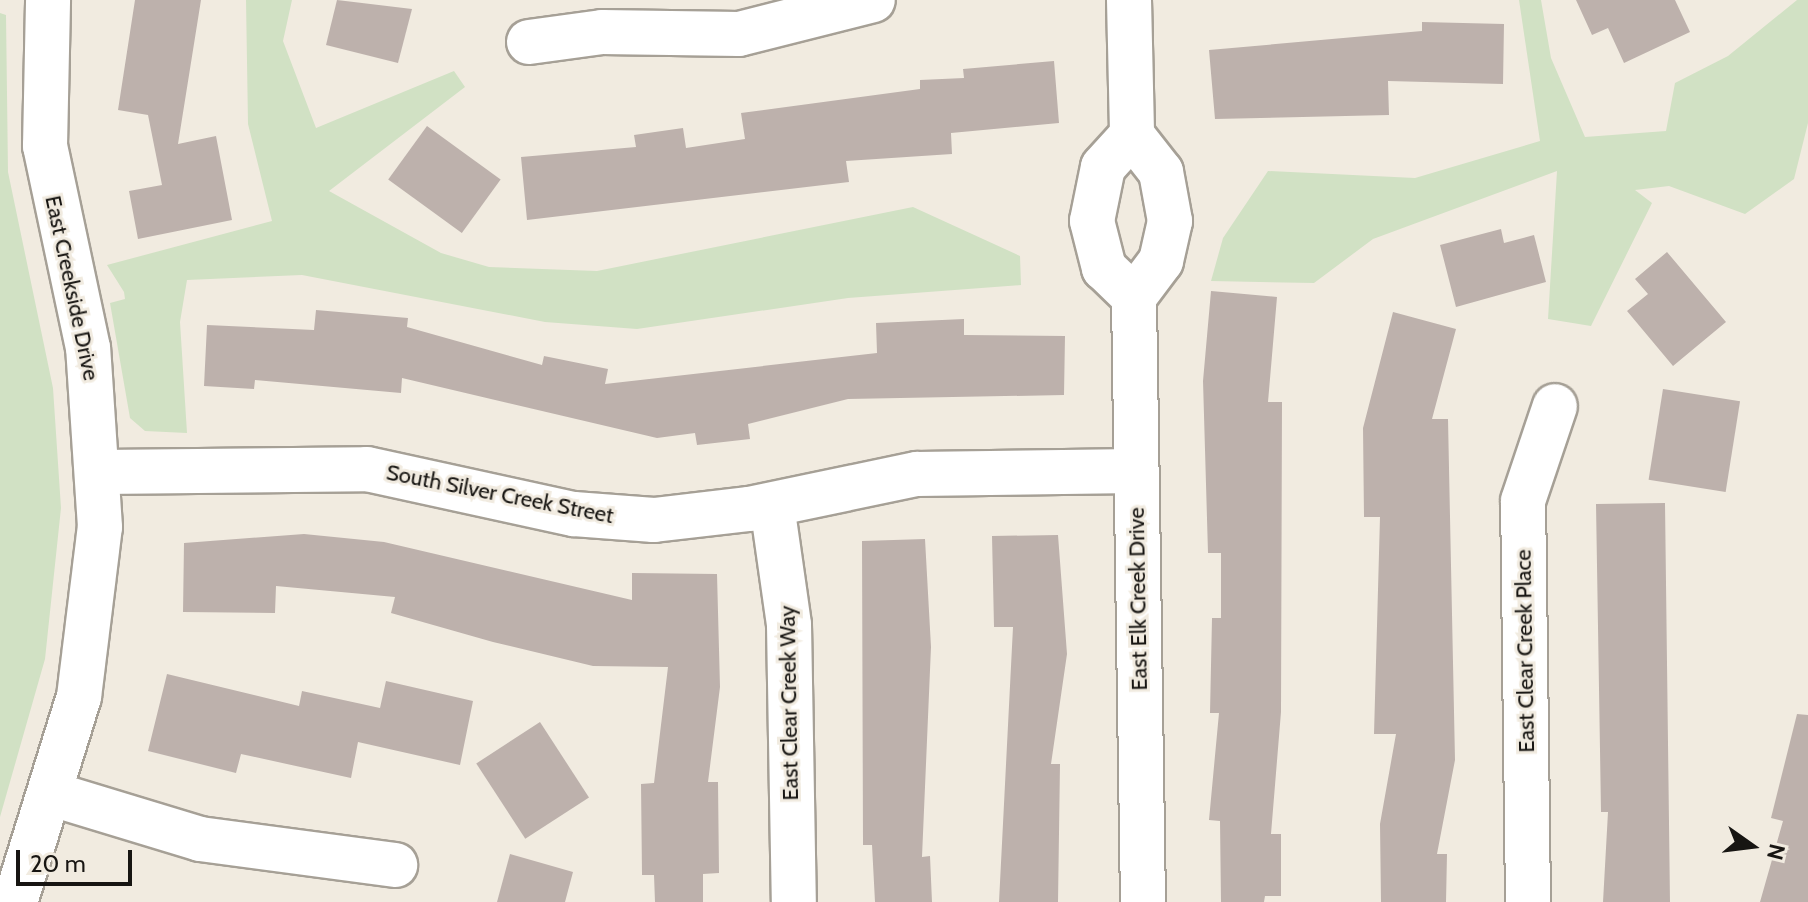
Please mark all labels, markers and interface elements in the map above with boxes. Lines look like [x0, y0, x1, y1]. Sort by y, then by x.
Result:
street label: East Creekside Drive [40, 193, 104, 383]
street label: South Silver Creek Street [384, 459, 616, 529]
street label: East Elk Creek Drive [1123, 507, 1153, 691]
street label: East Clear Creek Place [1510, 549, 1540, 753]
street label: East Clear Creek Way [774, 605, 804, 801]
north arrow [1712, 806, 1792, 886]
scale bar [20, 834, 136, 884]
text: N [1761, 841, 1791, 863]
text: 20 m [30, 849, 86, 878]

